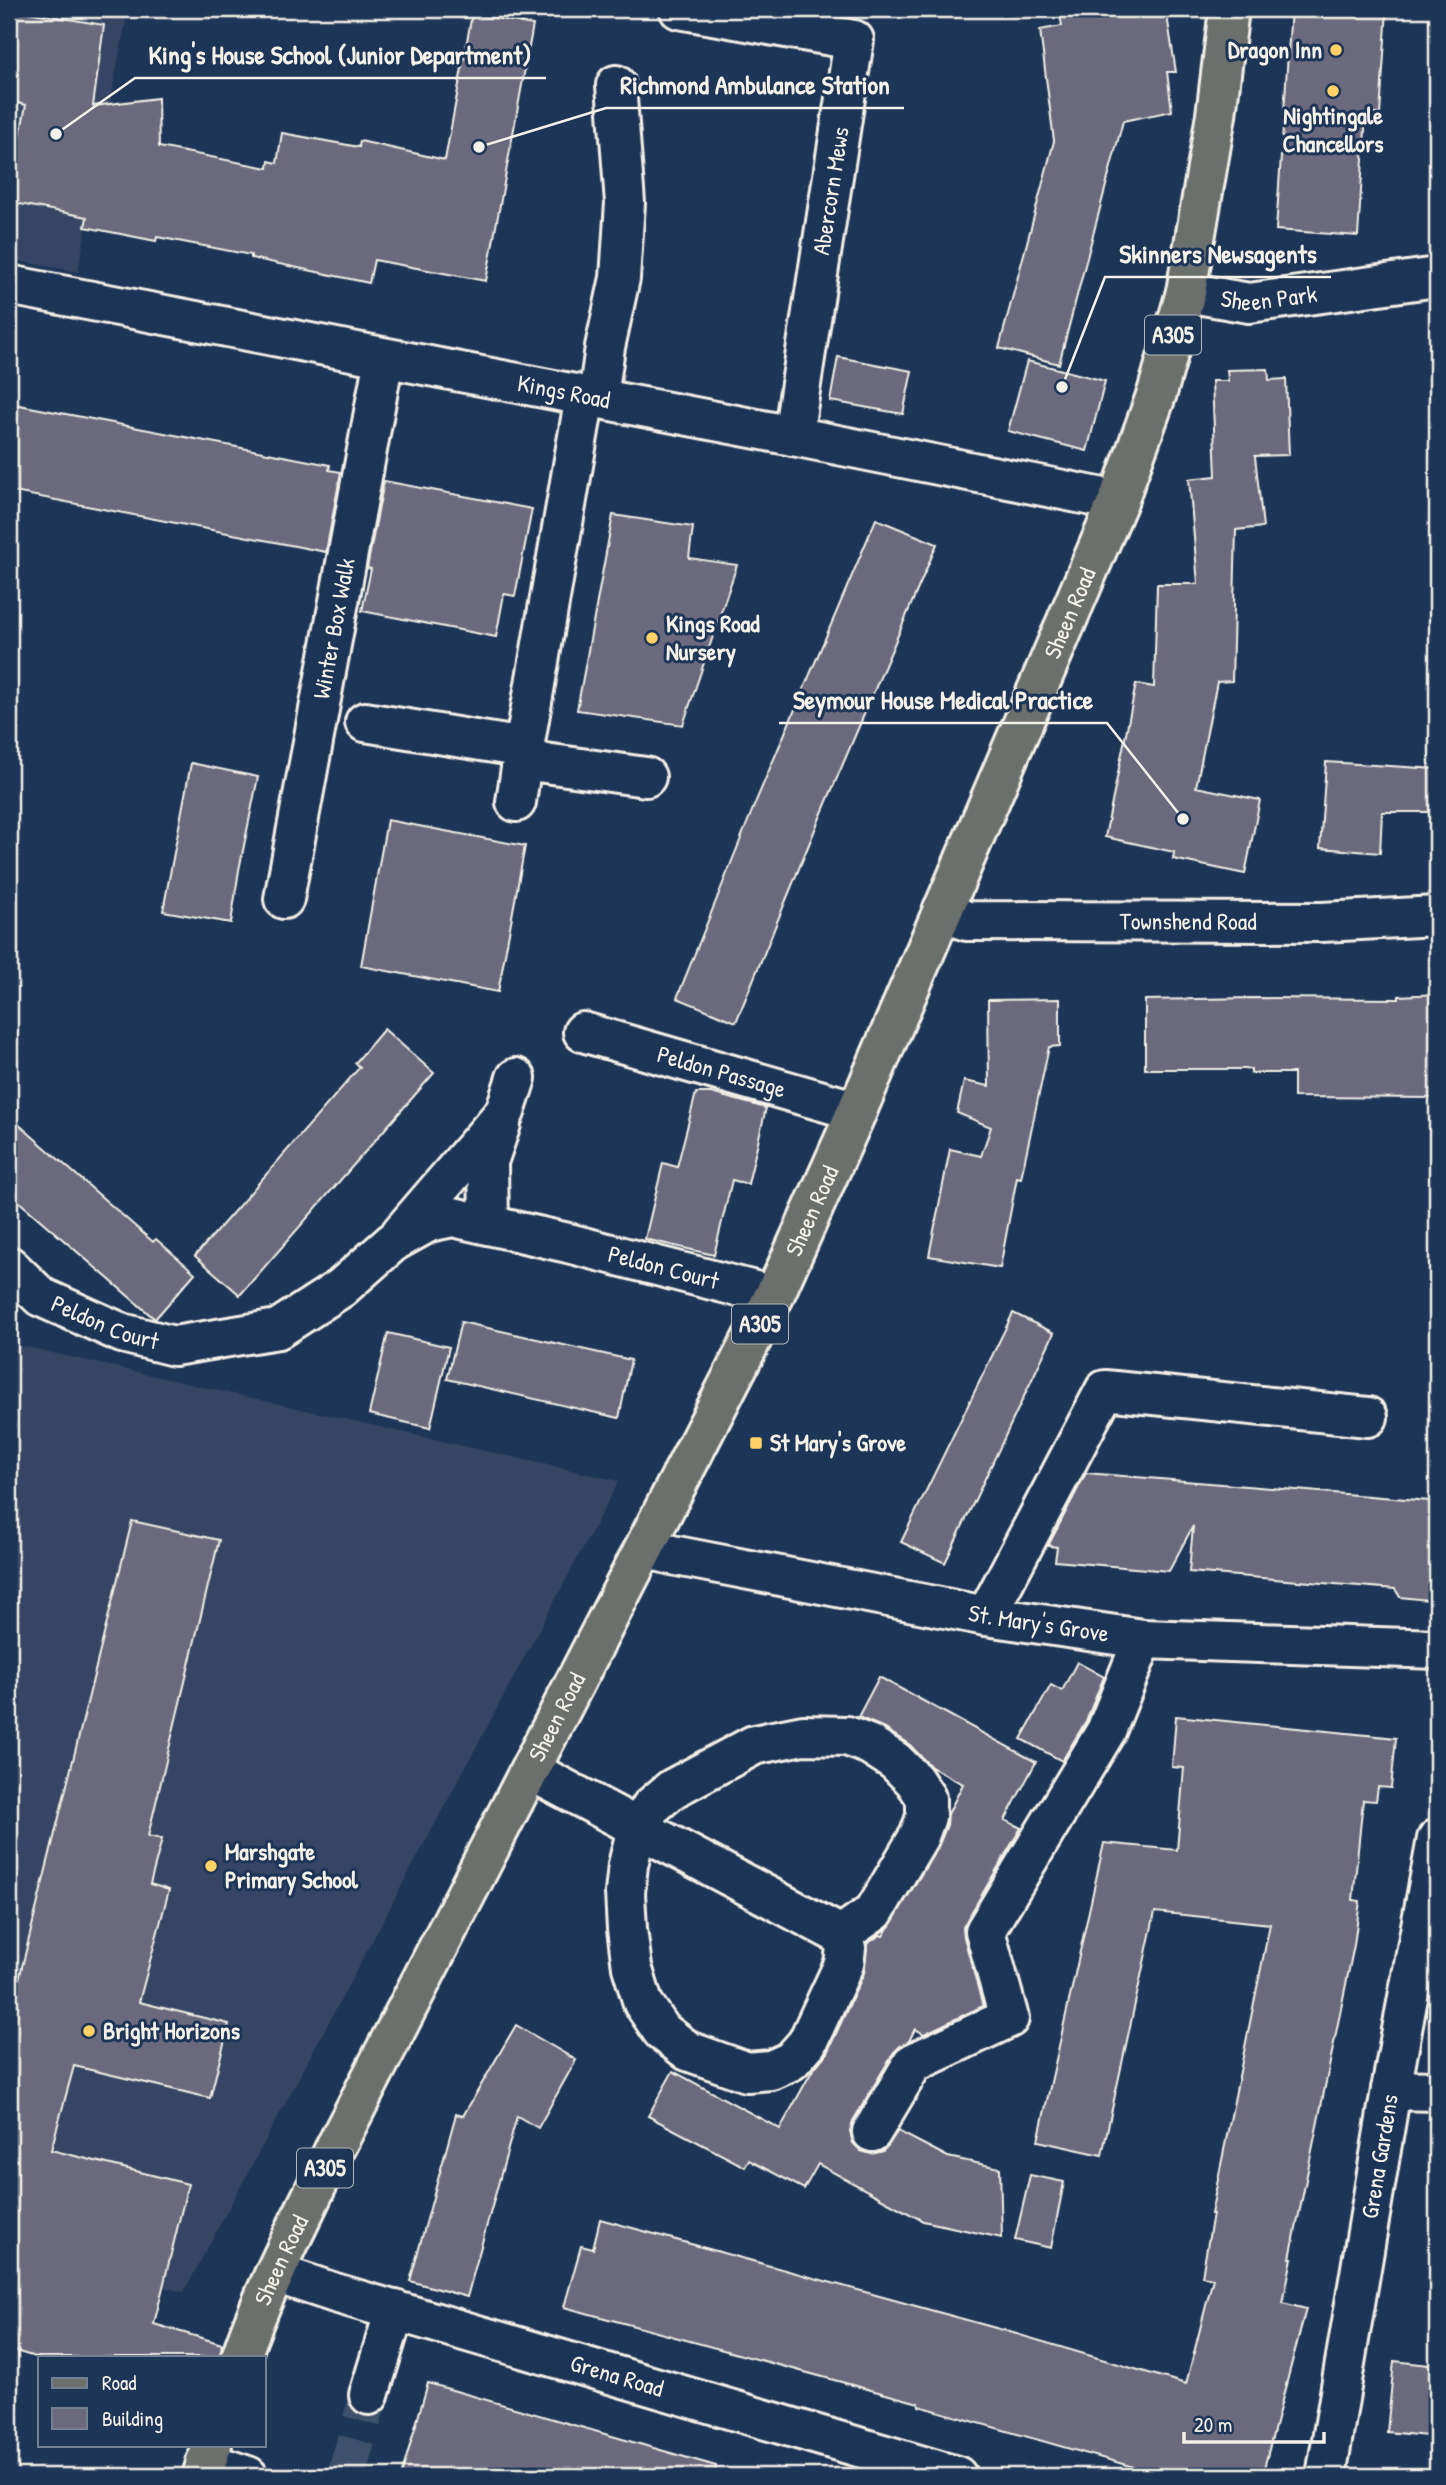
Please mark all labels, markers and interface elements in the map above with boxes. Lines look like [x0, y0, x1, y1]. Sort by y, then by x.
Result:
callout: King's House School (Junior Department) [135, 31, 546, 78]
place label: Dragon Inn [1228, 33, 1322, 66]
text: King's House School (Junior Department) [148, 37, 532, 73]
marker: Dragon Inn [1328, 42, 1344, 58]
callout: Richmond Ambulance Station [606, 61, 904, 108]
text: Richmond Ambulance Station [620, 67, 890, 102]
marker: Nightingale Chancellors [1325, 83, 1341, 99]
place label: Nightingale Chancellors [1283, 99, 1383, 159]
street label: Abercorn Mews [804, 125, 856, 257]
callout: Skinners Newsagents [1105, 230, 1331, 277]
text: Skinners Newsagents [1119, 236, 1317, 272]
street label: Sheen Park [1218, 277, 1319, 318]
road number: A305 [1145, 316, 1201, 354]
street label: Kings Road [515, 366, 613, 415]
street label: Winter Box Walk [304, 555, 362, 701]
street label: Sheen Road [1035, 562, 1103, 663]
place label: Kings Road Nursery [666, 607, 760, 668]
marker: Kings Road Nursery [644, 630, 660, 646]
callout: Seymour House Medical Practice [779, 676, 1107, 723]
text: Seymour House Medical Practice [793, 682, 1094, 718]
street label: Townshend Road [1120, 904, 1257, 937]
street label: Peldon Passage [654, 1037, 790, 1105]
street label: Sheen Road [777, 1160, 846, 1261]
street label: Peldon Court [605, 1237, 723, 1296]
street label: Peldon Court [47, 1287, 163, 1357]
road number: A305 [732, 1304, 788, 1344]
place label: St Mary's Grove [770, 1426, 907, 1459]
marker: St Mary's Grove [748, 1435, 764, 1451]
street label: St. Mary's Grove [966, 1596, 1112, 1649]
street label: Sheen Road [520, 1667, 592, 1767]
place label: Marshgate Primary School [225, 1835, 359, 1896]
marker: Marshgate Primary School [203, 1858, 219, 1874]
place label: Bright Horizons [103, 2014, 240, 2047]
marker: Bright Horizons [81, 2023, 97, 2039]
street label: Grena Gardens [1353, 2092, 1405, 2221]
road number: A305 [297, 2148, 353, 2188]
street label: Sheen Road [246, 2209, 315, 2310]
street label: Grena Road [567, 2346, 667, 2404]
legend [38, 2356, 266, 2446]
text: Road [102, 2368, 136, 2397]
scale bar [1184, 2401, 1324, 2445]
text: Building [102, 2404, 163, 2433]
text: 20 m [1194, 2410, 1232, 2439]

